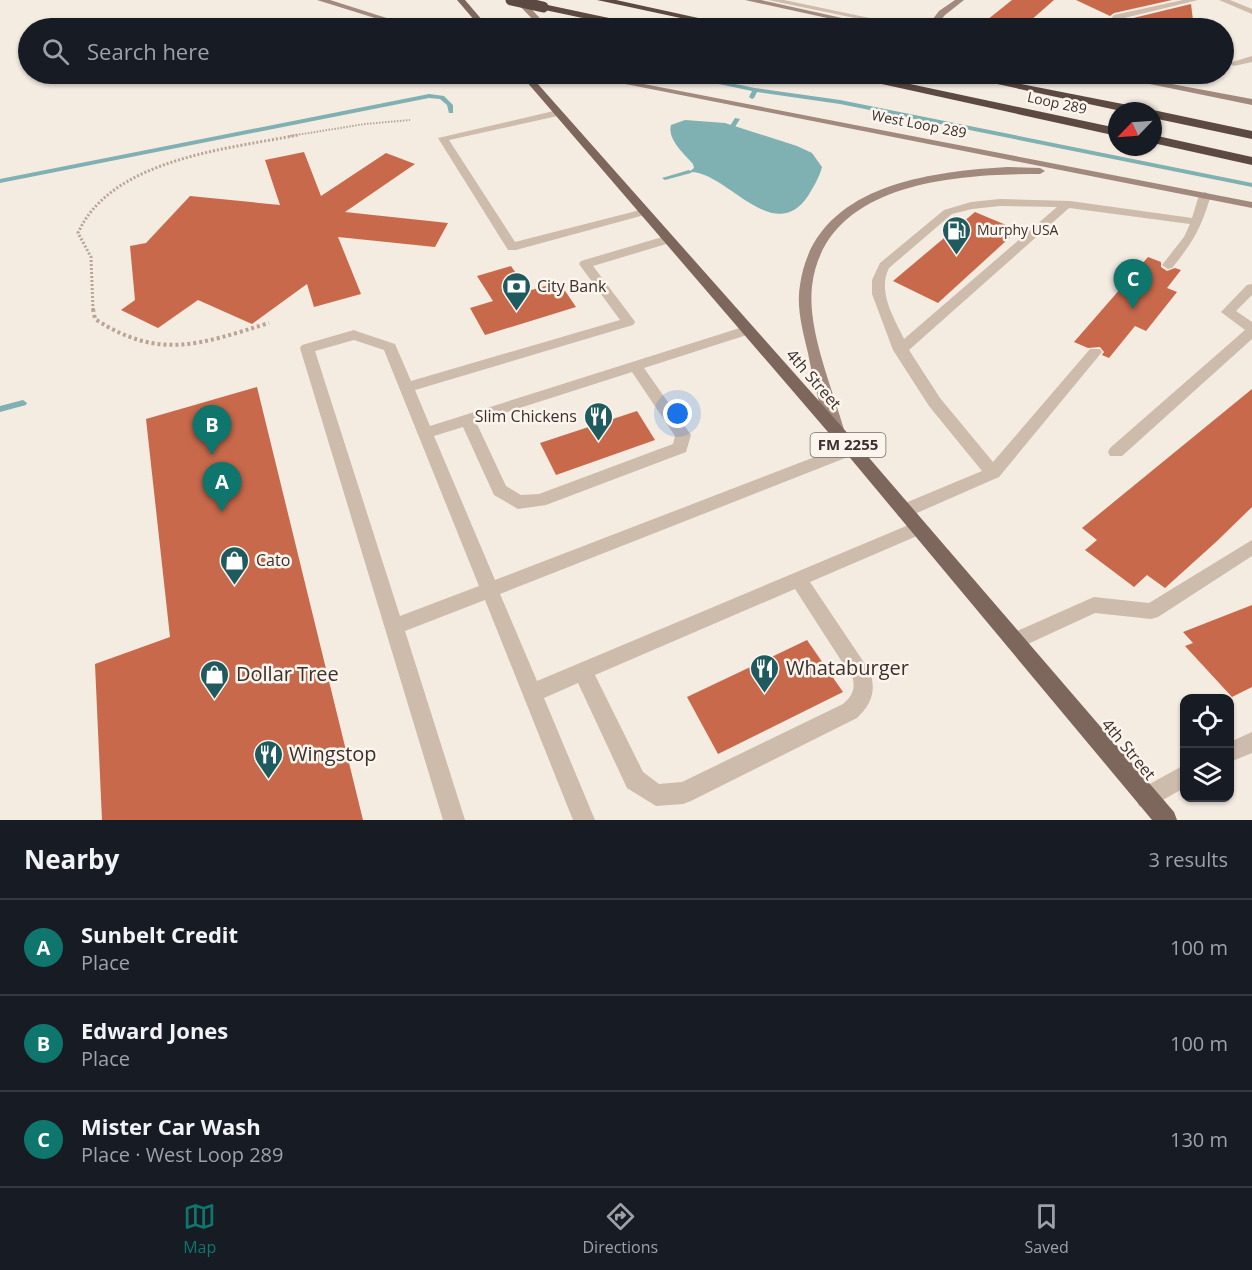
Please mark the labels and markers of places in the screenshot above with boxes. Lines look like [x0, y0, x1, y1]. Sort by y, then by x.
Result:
fuel station icon: Murphy USA [940, 214, 972, 256]
place label: Murphy USA [977, 220, 1059, 239]
pin: C [1114, 260, 1152, 309]
bank icon: City Bank [500, 270, 532, 312]
place label: City Bank [537, 275, 607, 297]
restaurant icon: Slim Chickens [582, 400, 614, 442]
place label: Slim Chickens [475, 405, 577, 427]
pin: B [192, 406, 232, 455]
pin: A [202, 462, 242, 512]
shop icon: Cato [219, 544, 251, 586]
place label: Cato [256, 549, 290, 571]
restaurant icon: Whataburger [749, 652, 781, 694]
place label: Whataburger [786, 654, 909, 681]
shop icon: Dollar Tree [199, 658, 231, 700]
place label: Dollar Tree [236, 660, 339, 687]
restaurant icon: Wingstop [252, 738, 284, 780]
place label: Wingstop [289, 740, 377, 767]

